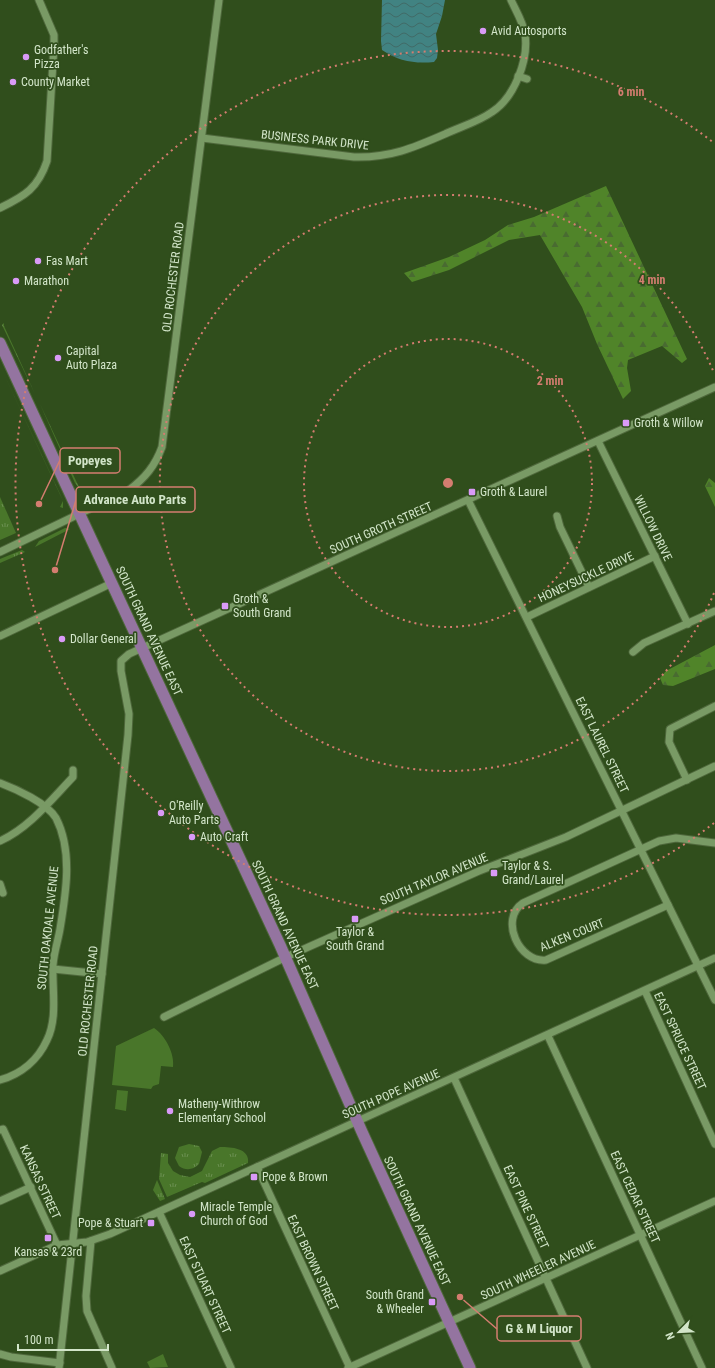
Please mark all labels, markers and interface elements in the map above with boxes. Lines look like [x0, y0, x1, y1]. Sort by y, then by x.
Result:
place label: Avid Autosports [491, 24, 567, 38]
marker: Avid Autosports [478, 26, 488, 36]
place label: Godfather's Pizza [34, 43, 88, 71]
marker: Godfather's Pizza [21, 52, 31, 62]
place label: County Market [21, 75, 90, 89]
marker: County Market [8, 77, 18, 87]
text: 6 min [618, 85, 644, 99]
street label: BUSINESS PARK DRIVE [260, 127, 370, 153]
street label: OLD ROCHESTER ROAD [159, 221, 187, 333]
place label: Fas Mart [46, 254, 88, 268]
marker: Fas Mart [33, 256, 43, 266]
text: 4 min [639, 273, 665, 287]
place label: Marathon [24, 274, 69, 288]
marker: Marathon [11, 276, 21, 286]
place label: Capital Auto Plaza [66, 344, 117, 372]
marker: Capital Auto Plaza [53, 353, 63, 363]
text: 2 min [537, 374, 563, 388]
place label: Groth & Willow [634, 416, 703, 430]
marker: Groth & Willow [621, 418, 631, 428]
callout: Popeyes [60, 448, 120, 473]
text: Popeyes [68, 453, 112, 468]
centre of rings [441, 476, 455, 490]
place label: Groth & Laurel [480, 485, 547, 499]
callout: Advance Auto Parts [76, 487, 195, 512]
marker: Groth & Laurel [467, 487, 477, 497]
text: Advance Auto Parts [84, 492, 187, 507]
street label: WILLOW DRIVE [631, 493, 675, 563]
street label: SOUTH GROTH STREET [328, 499, 434, 557]
street label: HONEYSUCKLE DRIVE [536, 549, 636, 605]
street label: SOUTH GRAND AVENUE EAST [113, 564, 185, 698]
place label: Groth & South Grand [233, 592, 291, 620]
marker: Groth & South Grand [220, 601, 230, 611]
place label: Dollar General [70, 632, 137, 646]
marker: Dollar General [57, 634, 67, 644]
street label: EAST LAUREL STREET [573, 695, 631, 795]
place label: O'Reilly Auto Parts [169, 799, 219, 827]
marker: O'Reilly Auto Parts [156, 808, 166, 818]
place label: Auto Craft [200, 830, 249, 844]
marker: Auto Craft [187, 832, 197, 842]
street label: SOUTH TAYLOR AVENUE [378, 850, 490, 908]
street label: SOUTH GRAND AVENUE EAST [249, 858, 321, 992]
place label: Taylor & S. Grand/Laurel [502, 859, 564, 887]
street label: SOUTH OAKDALE AVENUE [35, 865, 61, 991]
marker: Taylor & S. Grand/Laurel [489, 868, 499, 878]
marker: Taylor & South Grand [350, 914, 360, 924]
street label: ALKEN COURT [538, 916, 606, 954]
place label: Taylor & South Grand [326, 925, 384, 953]
street label: OLD ROCHESTER ROAD [75, 945, 101, 1057]
street label: EAST SPRUCE STREET [651, 990, 709, 1092]
street label: SOUTH POPE AVENUE [340, 1066, 442, 1122]
place label: Matheny-Withrow Elementary School [178, 1097, 266, 1125]
marker: Matheny-Withrow Elementary School [165, 1106, 175, 1116]
street label: KANSAS STREET [17, 1143, 63, 1221]
street label: EAST CEDAR STREET [607, 1148, 663, 1246]
street label: SOUTH GRAND AVENUE EAST [381, 1154, 453, 1288]
street label: EAST PINE STREET [500, 1163, 552, 1251]
place label: Pope & Brown [262, 1170, 328, 1184]
marker: Pope & Brown [249, 1172, 259, 1182]
place label: Miracle Temple Church of God [200, 1200, 272, 1228]
marker: Miracle Temple Church of God [187, 1209, 197, 1219]
street label: EAST BROWN STREET [285, 1213, 341, 1313]
place label: Pope & Stuart [78, 1216, 143, 1230]
marker: Pope & Stuart [146, 1218, 156, 1228]
marker: Kansas & 23rd [43, 1233, 53, 1243]
street label: EAST STUART STREET [176, 1234, 234, 1336]
street label: SOUTH WHEELER AVENUE [478, 1237, 598, 1303]
place label: Kansas & 23rd [14, 1245, 82, 1259]
place label: South Grand & Wheeler [366, 1288, 424, 1316]
marker: South Grand & Wheeler [427, 1297, 437, 1307]
north arrow [659, 1312, 699, 1352]
callout: G & M Liquor [497, 1316, 581, 1341]
text: G & M Liquor [505, 1321, 573, 1336]
scale bar [18, 1326, 108, 1352]
text: N [663, 1330, 678, 1342]
text: 100 m [24, 1333, 54, 1347]

